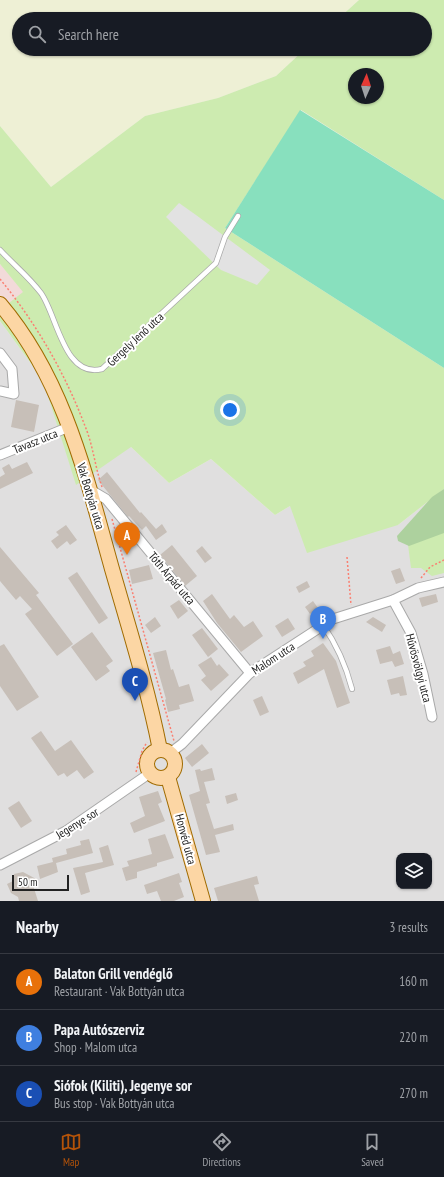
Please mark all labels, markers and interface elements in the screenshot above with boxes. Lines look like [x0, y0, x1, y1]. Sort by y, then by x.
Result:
search box [12, 12, 432, 56]
icon: search [26, 23, 48, 45]
text: Search here [58, 25, 119, 44]
north arrow [348, 68, 384, 104]
street label: Gergely Jenő utca [104, 309, 167, 369]
your location [220, 400, 240, 420]
street label: Tavasz utca [11, 425, 60, 457]
street label: Vak Bottyán utca [73, 460, 108, 531]
pin: A [114, 522, 140, 555]
street label: Tóth Árpád utca [146, 548, 199, 608]
pin: B [310, 606, 336, 639]
street label: Hűvösvölgyi utca [403, 632, 435, 704]
street label: Malom utca [249, 638, 297, 677]
pin: C [122, 668, 148, 701]
street label: Jegenye sor [52, 804, 102, 843]
street label: Honvéd utca [172, 812, 200, 866]
map controls [396, 853, 432, 889]
button: layers [396, 853, 432, 889]
scale bar [12, 873, 69, 892]
text: 50 m [18, 875, 37, 889]
text: Nearby [16, 916, 59, 938]
text: 3 results [389, 919, 428, 936]
text: Balaton Grill vendéglő [54, 964, 173, 983]
text: A [26, 973, 32, 990]
text: 160 m [399, 973, 428, 990]
text: Restaurant · Vak Bottyán utca [54, 983, 184, 1000]
text: Papa Autószerviz [54, 1020, 145, 1039]
text: B [26, 1029, 32, 1046]
text: 220 m [399, 1029, 428, 1046]
text: Shop · Malom utca [54, 1039, 137, 1056]
text: Siófok (Kiliti), Jegenye sor [54, 1076, 192, 1095]
text: C [26, 1085, 32, 1102]
text: 270 m [399, 1085, 428, 1102]
text: Bus stop · Vak Bottyán utca [54, 1095, 175, 1112]
tab: Map [60, 1131, 82, 1169]
tab: Directions [203, 1131, 241, 1169]
tab: Saved [361, 1131, 384, 1169]

